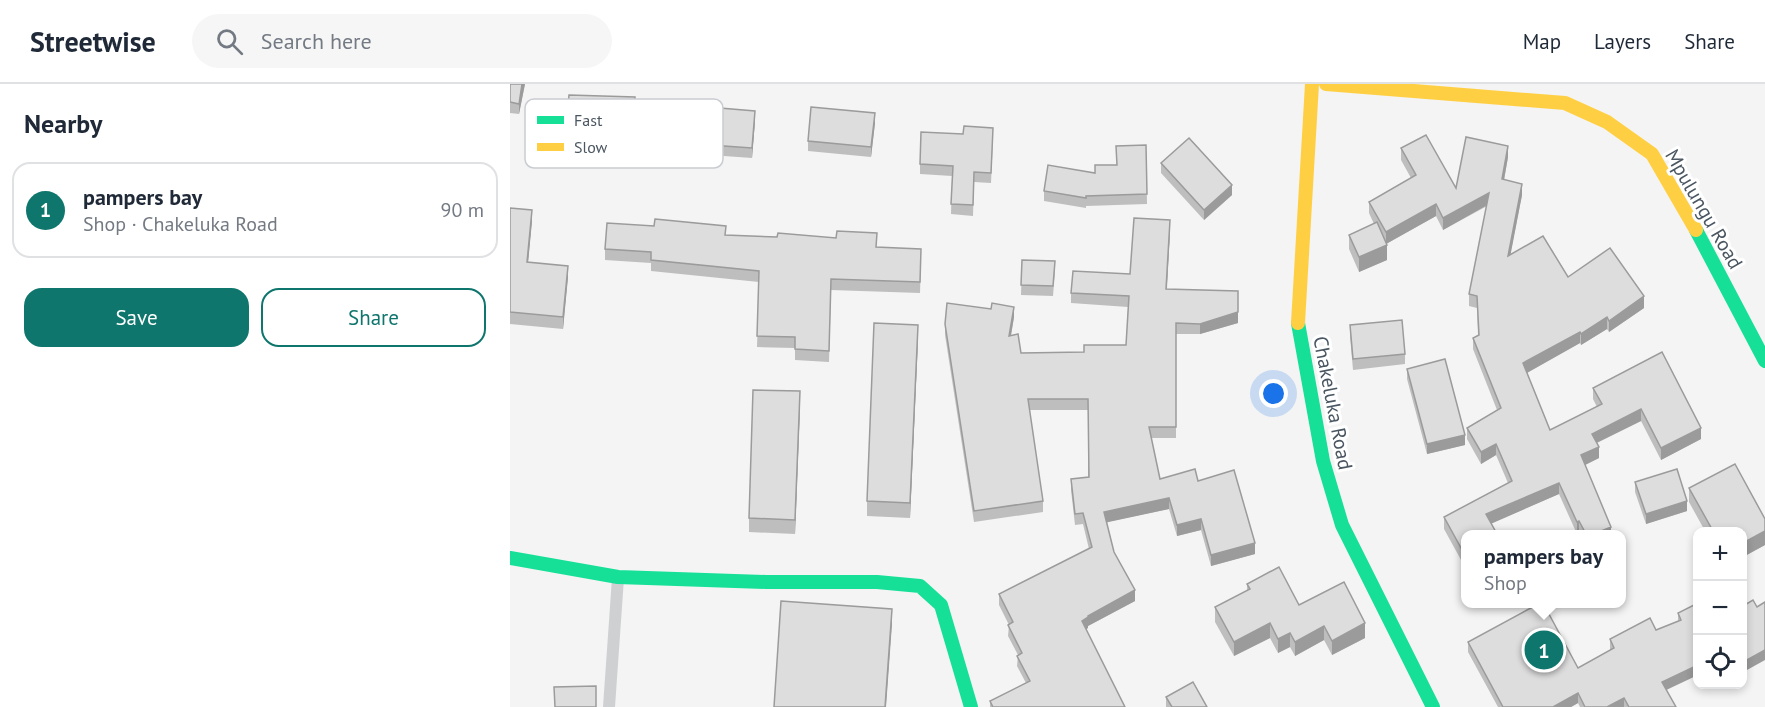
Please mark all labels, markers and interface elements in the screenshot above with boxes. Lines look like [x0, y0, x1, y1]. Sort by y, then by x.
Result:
search box [192, 14, 612, 68]
text: Streetwise [30, 23, 156, 60]
icon: search [213, 25, 246, 58]
text: Search here [261, 27, 372, 55]
text: Map [1523, 28, 1561, 55]
text: Layers [1594, 28, 1651, 55]
text: Share [1684, 28, 1735, 55]
legend [525, 99, 723, 168]
text: Nearby [24, 107, 102, 140]
text: Fast [574, 110, 603, 130]
text: Slow [574, 137, 608, 157]
street label: Mpulungu Road [1659, 144, 1749, 274]
text: pampers bay [83, 183, 202, 211]
text: 1 [40, 197, 51, 223]
text: 90 m [441, 197, 484, 223]
text: Shop · Chakeluka Road [83, 211, 278, 237]
button: Save [24, 288, 249, 347]
button: Share [261, 288, 486, 347]
street label: Chakeluka Road [1307, 334, 1359, 472]
your location [1259, 379, 1288, 408]
map controls [1693, 527, 1747, 689]
button: + [1693, 527, 1747, 581]
popup [1461, 530, 1626, 608]
text: pampers bay [1484, 542, 1603, 570]
text: Shop [1484, 570, 1527, 596]
button: − [1693, 581, 1747, 635]
pin: 1 [1524, 628, 1564, 672]
button: locate [1693, 635, 1747, 689]

